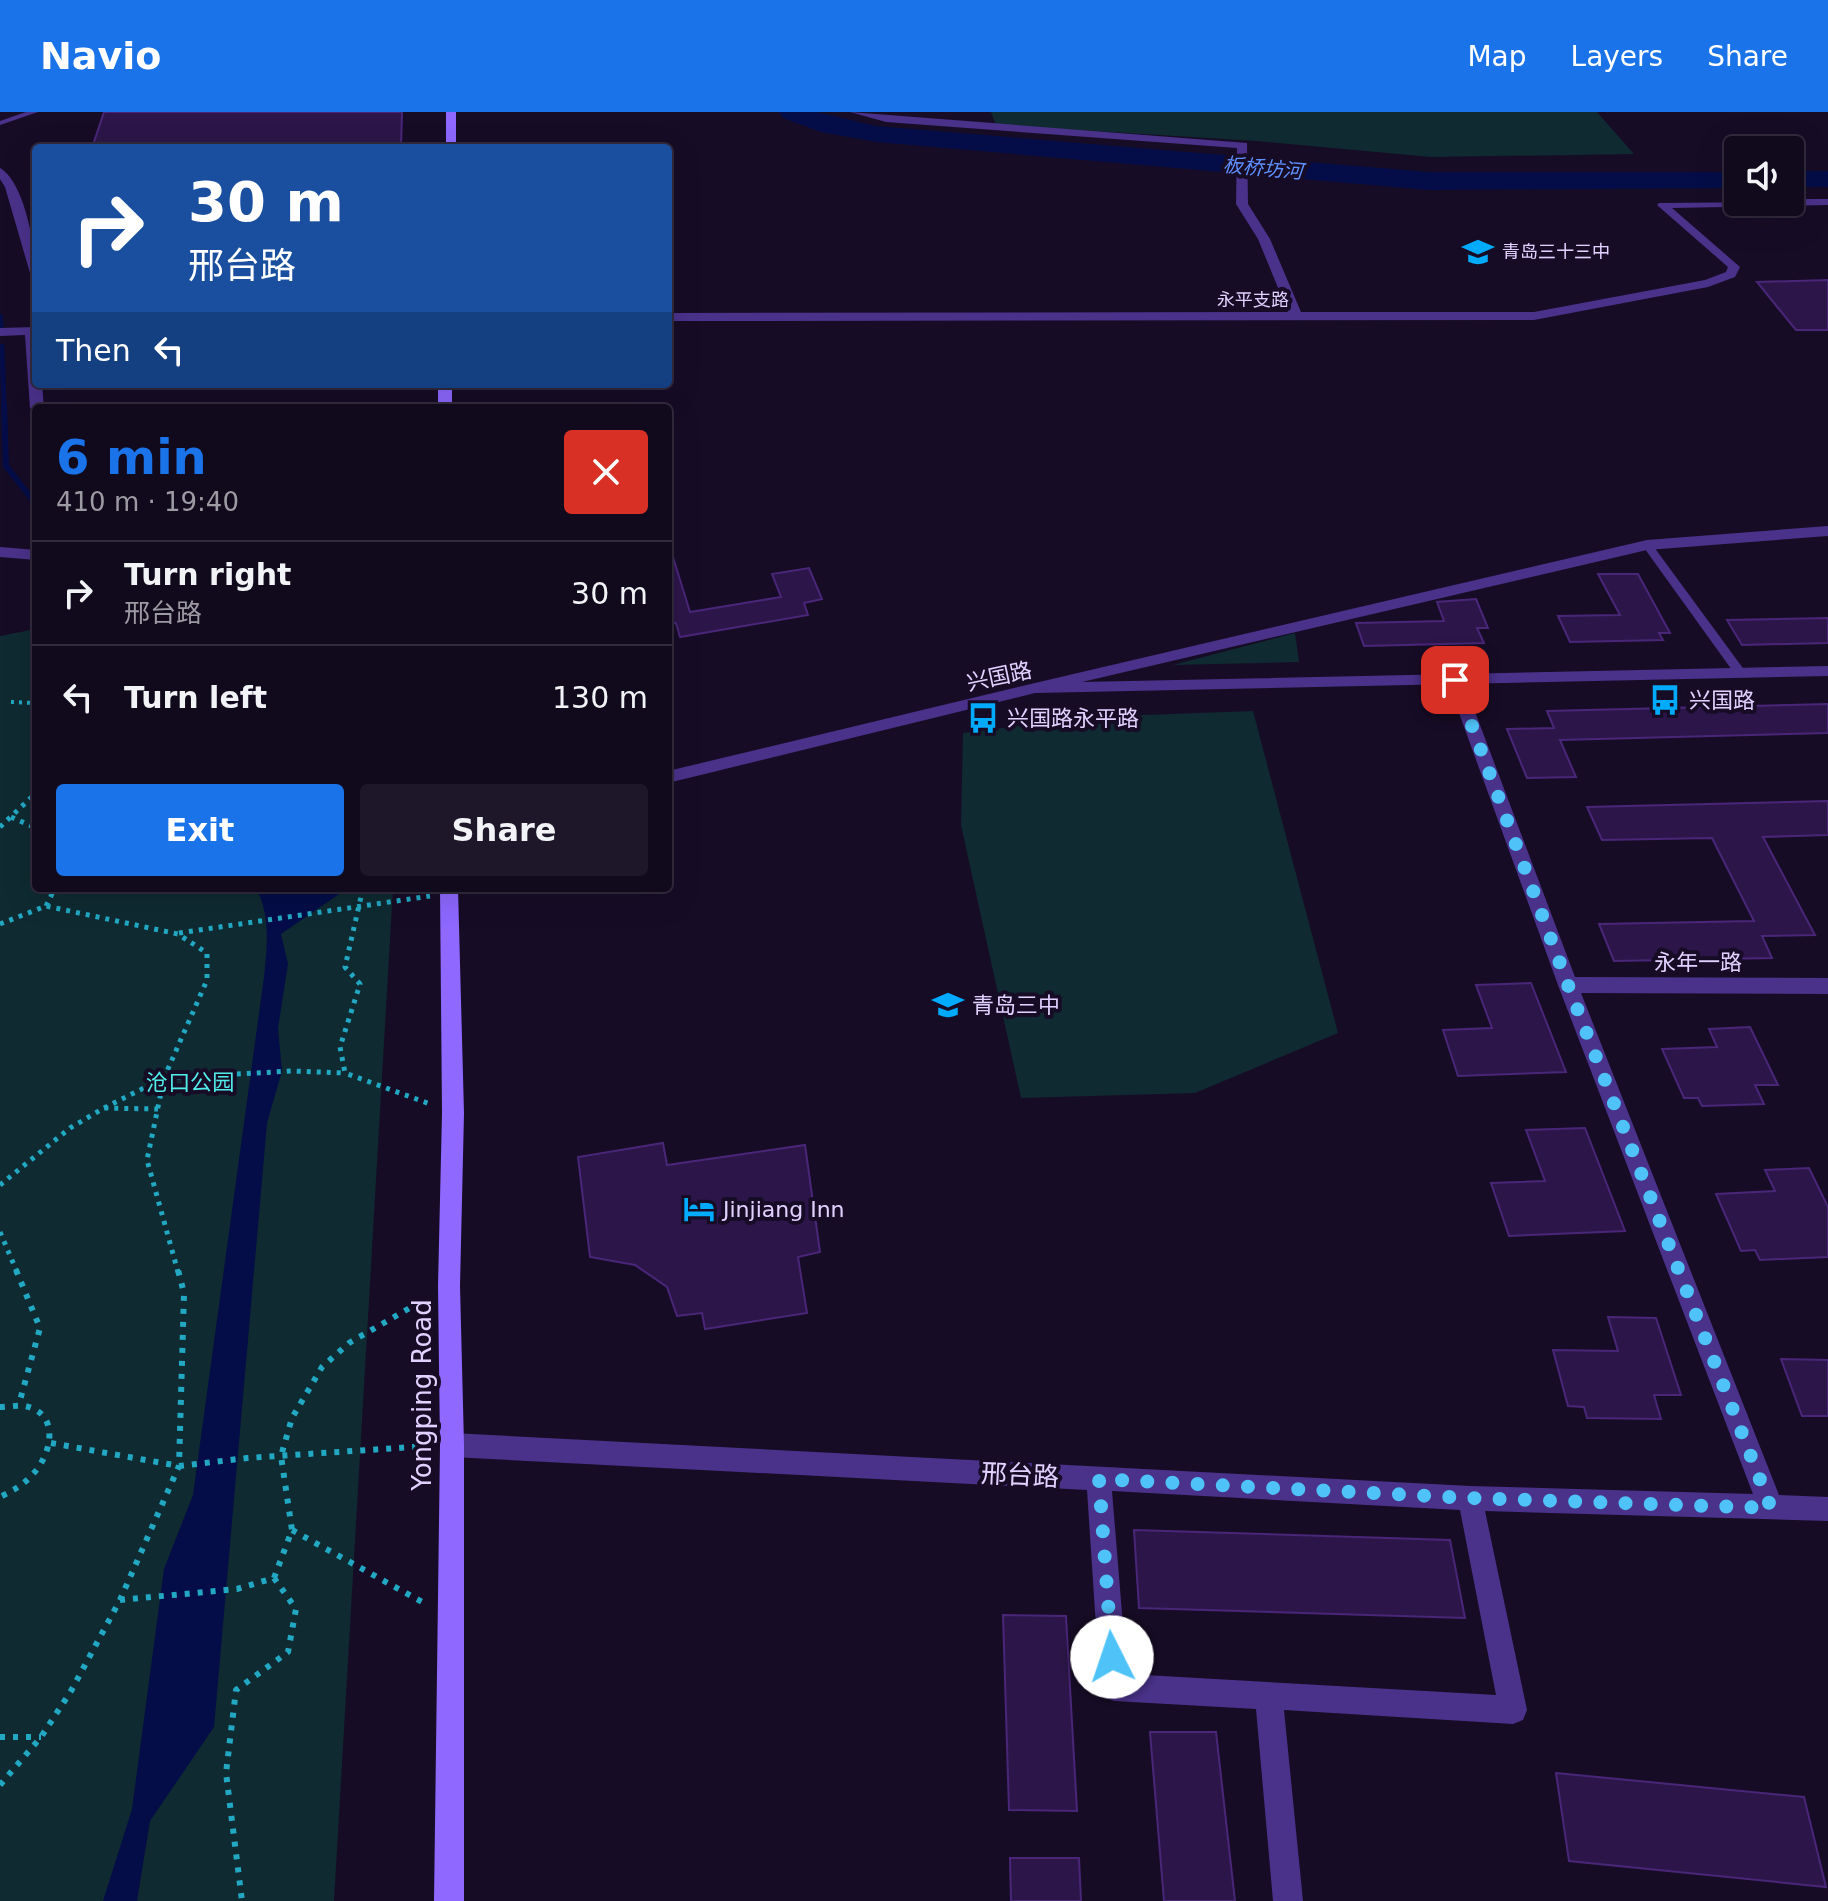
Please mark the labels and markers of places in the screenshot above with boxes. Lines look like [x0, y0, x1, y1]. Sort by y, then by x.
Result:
school or university icon: 青岛三十三中 [1461, 235, 1495, 269]
place label: 青岛三十三中 [1502, 241, 1610, 262]
pin [1421, 646, 1489, 714]
bus stop icon: 兴国路 [1648, 683, 1682, 717]
place label: 兴国路 [1689, 688, 1755, 713]
bus stop icon: 兴国路永平路 [966, 701, 1000, 735]
place label: 兴国路永平路 [1007, 706, 1139, 731]
school or university icon: 青岛三中 [931, 988, 965, 1022]
place label: 青岛三中 [972, 993, 1060, 1018]
hotel icon: Jinjiang Inn [682, 1192, 716, 1226]
place label: Jinjiang Inn [721, 1197, 845, 1222]

